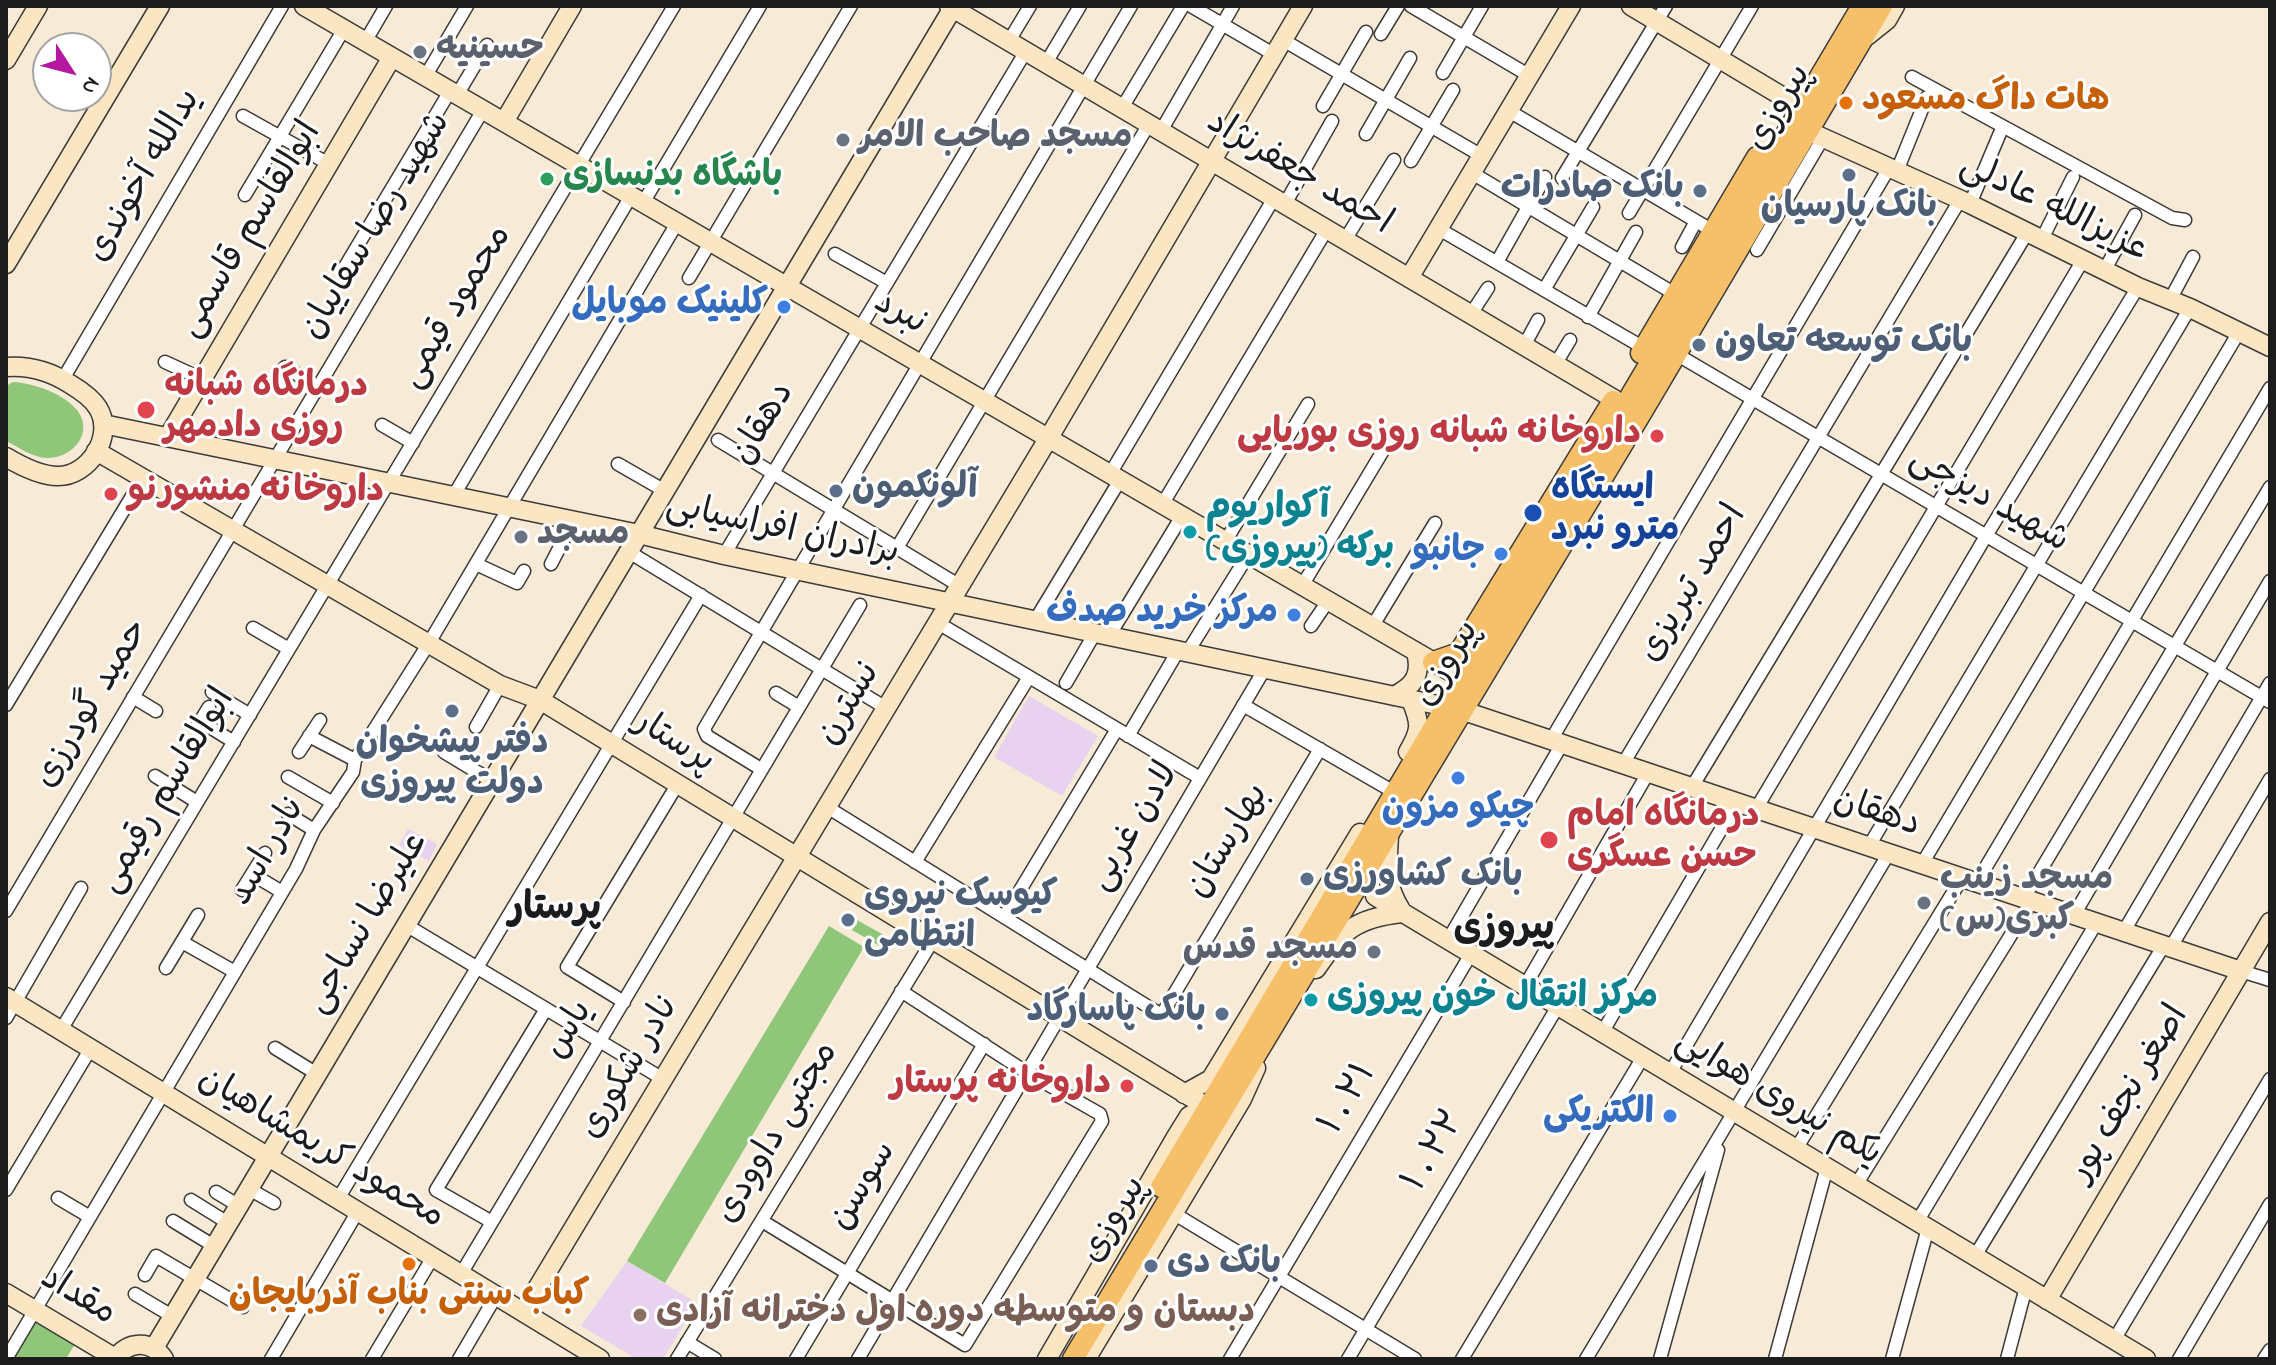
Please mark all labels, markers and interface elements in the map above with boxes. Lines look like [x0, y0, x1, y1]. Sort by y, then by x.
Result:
place label: حسینیه [436, 30, 544, 74]
north arrow [32, 32, 112, 112]
marker: حسینیه [411, 43, 429, 61]
street label: پیروزی [1738, 58, 1824, 160]
text: N [72, 70, 107, 100]
place label: هات داگ مسعود [1862, 81, 2110, 125]
street label: یدالله آخوندی [79, 83, 213, 271]
marker: هات داگ مسعود [1837, 94, 1855, 112]
street label: احمد جعفرنژاد [1197, 103, 1399, 247]
street label: شهید رضا سقاییان [293, 105, 463, 349]
street label: ابوالقاسم قاسمی [171, 115, 333, 347]
place label: مسجد صاحب الامر [859, 118, 1132, 162]
marker: مسجد صاحب الامر [834, 131, 852, 149]
street label: عزیزالله عادلی [1952, 146, 2154, 274]
place label: باشگاه بدنسازی [563, 157, 782, 201]
marker: بانک پارسیان [1840, 166, 1858, 184]
place label: بانک صادرات [1501, 169, 1684, 213]
marker: باشگاه بدنسازی [538, 170, 556, 188]
marker: بانک صادرات [1691, 182, 1709, 200]
place label: بانک پارسیان [1761, 188, 1937, 232]
street label: محمود قیمی [392, 218, 524, 398]
street label: نبرد [865, 283, 933, 347]
place label: کلینیک موبایل [571, 285, 768, 329]
marker: کلینیک موبایل [775, 298, 793, 316]
place label: بانک توسعه تعاون [1715, 323, 1973, 367]
marker: بانک توسعه تعاون [1690, 336, 1708, 354]
place label: درمانگاه شبانه روزی دادمهر [164, 367, 368, 452]
street label: دهقان [724, 376, 806, 474]
marker: درمانگاه شبانه روزی دادمهر [135, 399, 157, 421]
place label: داروخانه شبانه روزی بوریایی [1237, 414, 1641, 458]
marker: داروخانه شبانه روزی بوریایی [1648, 427, 1666, 445]
street label: شهید دیزجی [1901, 439, 2075, 565]
place label: آلونکمون [852, 469, 977, 513]
place label: ایستگاه مترو نبرد [1551, 470, 1679, 555]
place label: داروخانه منشورنو [127, 472, 384, 516]
marker: آلونکمون [827, 482, 845, 500]
marker: داروخانه منشورنو [102, 485, 120, 503]
street label: برادران افراسیابی [662, 486, 902, 578]
place label: آکواریوم برکه (پیروزی) [1206, 489, 1394, 574]
street label: احمد تبریزی [1631, 499, 1759, 671]
marker: ایستگاه مترو نبرد [1522, 502, 1544, 524]
place label: مسجد [537, 515, 629, 559]
marker: آکواریوم برکه (پیروزی) [1181, 523, 1199, 541]
marker: مسجد [512, 528, 530, 546]
place label: جانبو [1412, 532, 1485, 576]
marker: جانبو [1492, 545, 1510, 563]
place label: مرکز خرید صدف [1046, 593, 1278, 637]
marker: مرکز خرید صدف [1285, 606, 1303, 624]
street label: حمید گودرزی [27, 613, 161, 797]
street label: پیروزی [1406, 614, 1492, 716]
street label: نسترن [809, 656, 893, 754]
street label: ابوالقاسم رقیمی [91, 682, 247, 902]
marker: دفتر پیشخوان دولت پیروزی [443, 702, 461, 720]
street label: پرستار [624, 702, 722, 786]
place label: دفتر پیشخوان دولت پیروزی [355, 724, 549, 809]
street label: لادن غربی [1081, 756, 1191, 900]
marker: چیکو مزون [1449, 769, 1467, 787]
street label: بهارستان [1179, 777, 1281, 907]
street label: دهقان [1827, 781, 1925, 849]
street label: نادر اسد [221, 789, 319, 915]
place label: چیکو مزون [1382, 790, 1534, 834]
place label: درمانگاه امام حسن عسگری [1567, 797, 1760, 882]
street label: علیرضا نساجی [298, 825, 440, 1023]
marker: درمانگاه امام حسن عسگری [1538, 829, 1560, 851]
place label: بانک کشاورزی [1323, 857, 1523, 901]
place label: مسجد زینب کبری(س) [1940, 860, 2113, 945]
marker: بانک کشاورزی [1298, 870, 1316, 888]
place label: کیوسک نیروی انتظامی [864, 877, 1058, 962]
district label: پرستار [509, 889, 601, 935]
marker: مسجد زینب کبری(س) [1915, 894, 1933, 912]
district label: پیروزی [1453, 909, 1555, 955]
marker: کیوسک نیروی انتظامی [839, 911, 857, 929]
place label: مسجد قدس [1183, 930, 1358, 974]
marker: مسجد قدس [1365, 943, 1383, 961]
place label: مرکز انتقال خون پیروزی [1327, 978, 1658, 1022]
street label: نادر شکوری [572, 988, 692, 1148]
marker: مرکز انتقال خون پیروزی [1302, 991, 1320, 1009]
place label: بانک پاسارگاد [1027, 992, 1206, 1036]
street label: یاس [537, 994, 605, 1068]
street label: اصغر نجف پور [2061, 999, 2201, 1191]
marker: بانک پاسارگاد [1213, 1005, 1231, 1023]
street label: یکم نیروی هوایی [1666, 1022, 1888, 1178]
street label: مجتبی داوودی [708, 1035, 850, 1233]
street label: ۱ . ۲۱ [1312, 1056, 1388, 1144]
street label: محمود کریمشاهیان [189, 1059, 451, 1241]
place label: داروخانه پرستار [891, 1064, 1111, 1108]
marker: داروخانه پرستار [1118, 1077, 1136, 1095]
place label: الکتریکی [1543, 1094, 1654, 1138]
street label: ۱ . ۲۲ [1395, 1104, 1477, 1200]
marker: الکتریکی [1661, 1107, 1679, 1125]
street label: سوسن [822, 1135, 908, 1239]
street label: پیروزی [1073, 1170, 1159, 1272]
place label: بانک دی [1167, 1244, 1281, 1288]
marker: کباب سنتی بناب آذربایجان [400, 1255, 418, 1273]
marker: بانک دی [1142, 1257, 1160, 1275]
street label: مقداد [31, 1259, 123, 1337]
place label: کباب سنتی بناب آذربایجان [229, 1276, 589, 1320]
place label: دبستان و متوسطه دوره اول دخترانه آزادی [656, 1293, 1255, 1337]
marker: دبستان و متوسطه دوره اول دخترانه آزادی [631, 1306, 649, 1324]

